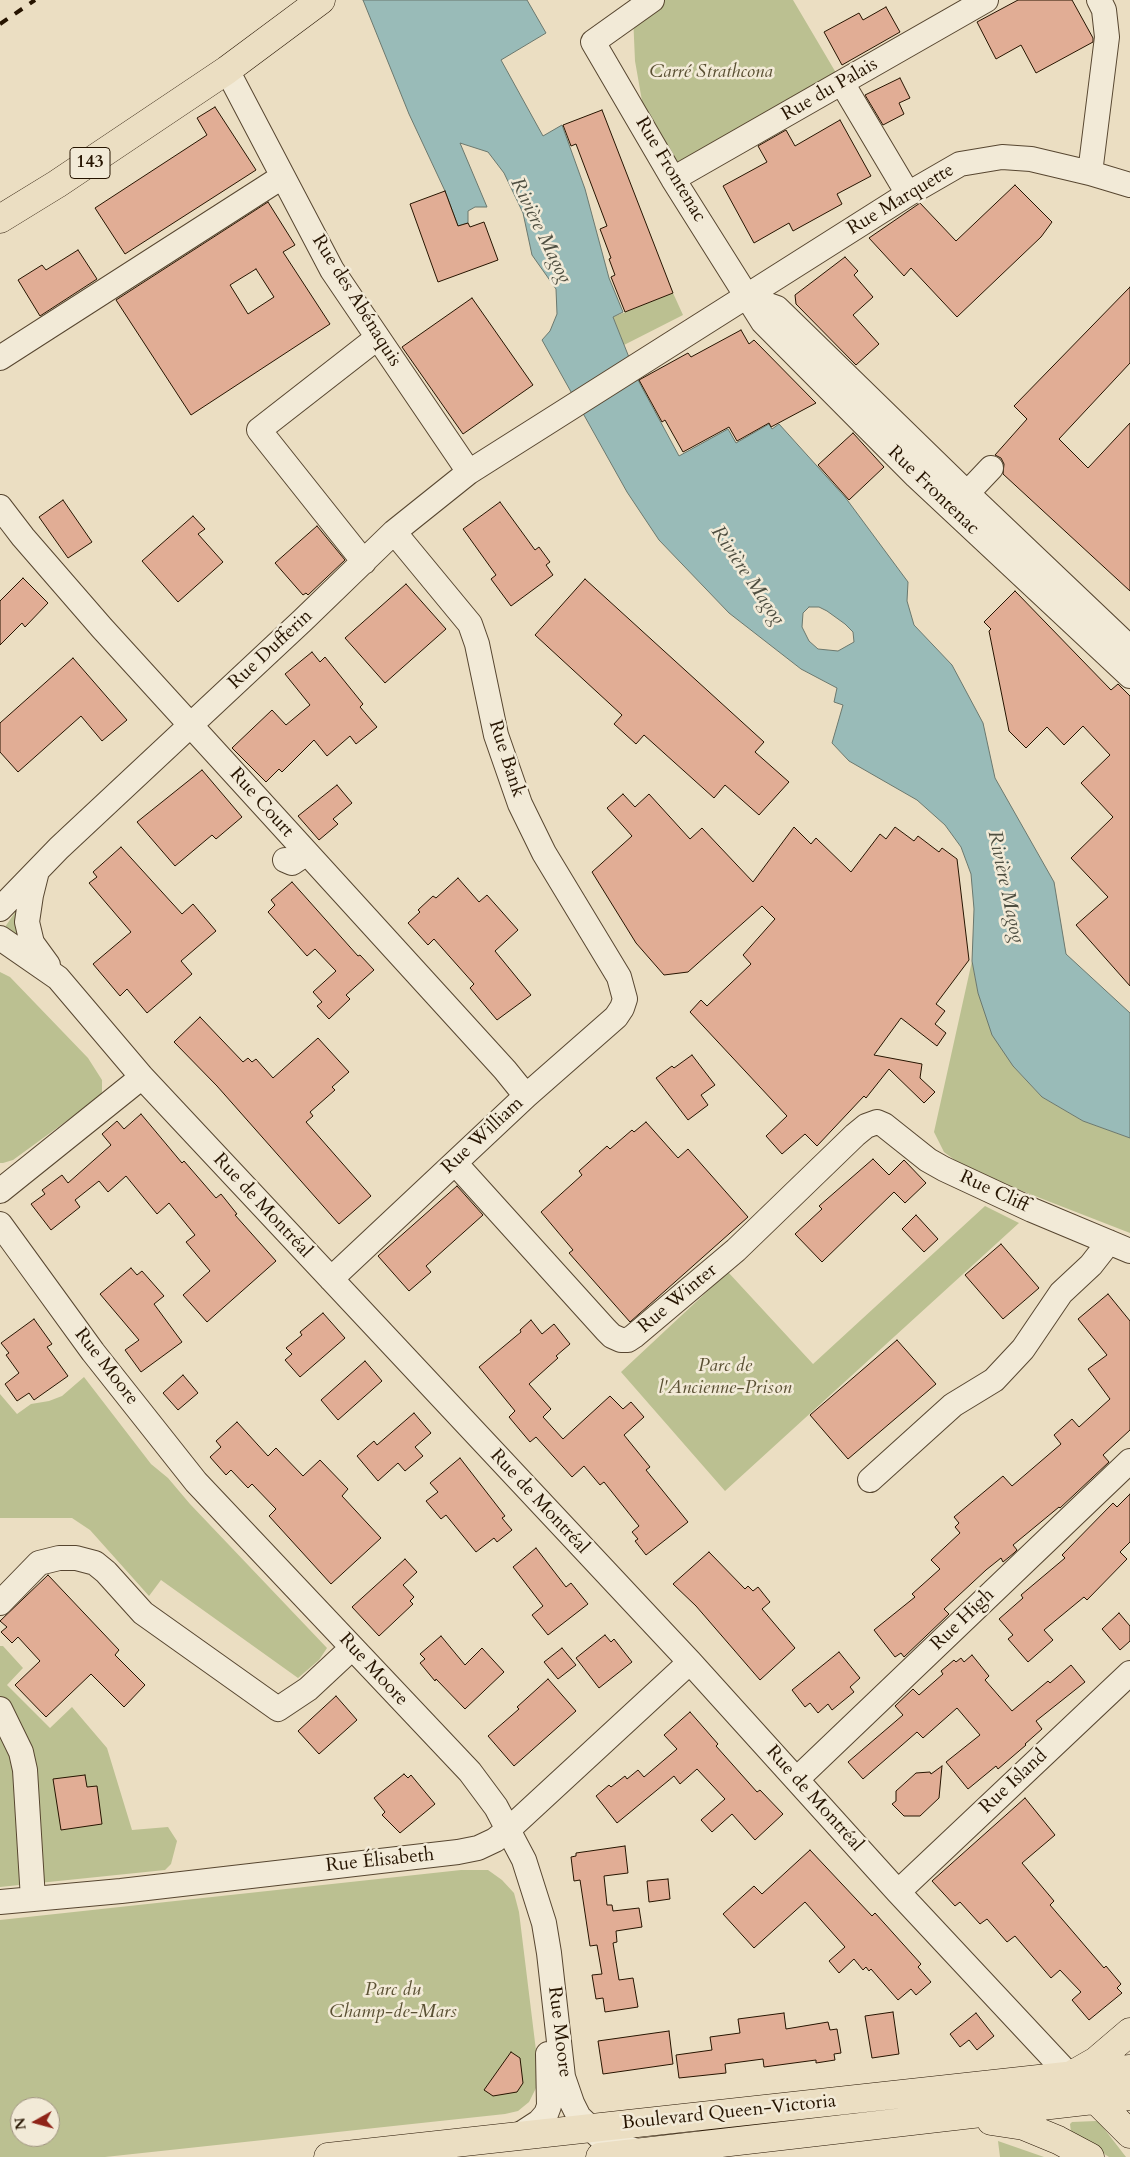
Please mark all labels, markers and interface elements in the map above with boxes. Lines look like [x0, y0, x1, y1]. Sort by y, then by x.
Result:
street label: Rue du Palais [778, 53, 882, 127]
park label: Carré Strathcona [649, 62, 773, 84]
street label: Rue Frontenac [630, 113, 710, 227]
road number: 143 [70, 148, 110, 178]
street label: Rue Marquette [844, 159, 958, 241]
water label: Rivière Magog [504, 174, 576, 288]
street label: Rue des Abénaquis [306, 231, 406, 371]
street label: Rue Frontenac [882, 442, 984, 540]
water label: Rivière Magog [705, 522, 789, 630]
street label: Rue Dufferin [224, 605, 318, 695]
street label: Rue Bank [483, 718, 529, 800]
street label: Rue Court [224, 764, 298, 842]
water label: Rivière Magog [981, 828, 1029, 946]
street label: Rue William [438, 1093, 528, 1179]
street label: Rue de Montréal [208, 1149, 316, 1263]
street label: Rue Cliff [956, 1166, 1032, 1218]
street label: Rue Winter [634, 1259, 722, 1339]
street label: Rue Moore [69, 1324, 143, 1410]
park label: Parc de l'Ancienne-Prison [658, 1356, 792, 1400]
street label: Rue de Montréal [485, 1445, 593, 1559]
street label: Rue High [926, 1584, 1000, 1656]
street label: Rue Moore [334, 1629, 412, 1711]
street label: Rue de Montréal [760, 1741, 868, 1857]
street label: Rue Island [975, 1745, 1053, 1819]
street label: Rue Élisabeth [325, 1844, 435, 1878]
park label: Parc du Champ-de-Mars [329, 1980, 457, 2024]
street label: Rue Moore [542, 1985, 576, 2079]
street label: Boulevard Queen-Victoria [621, 2090, 837, 2136]
north arrow [10, 2097, 60, 2147]
text: N [10, 2117, 31, 2131]

